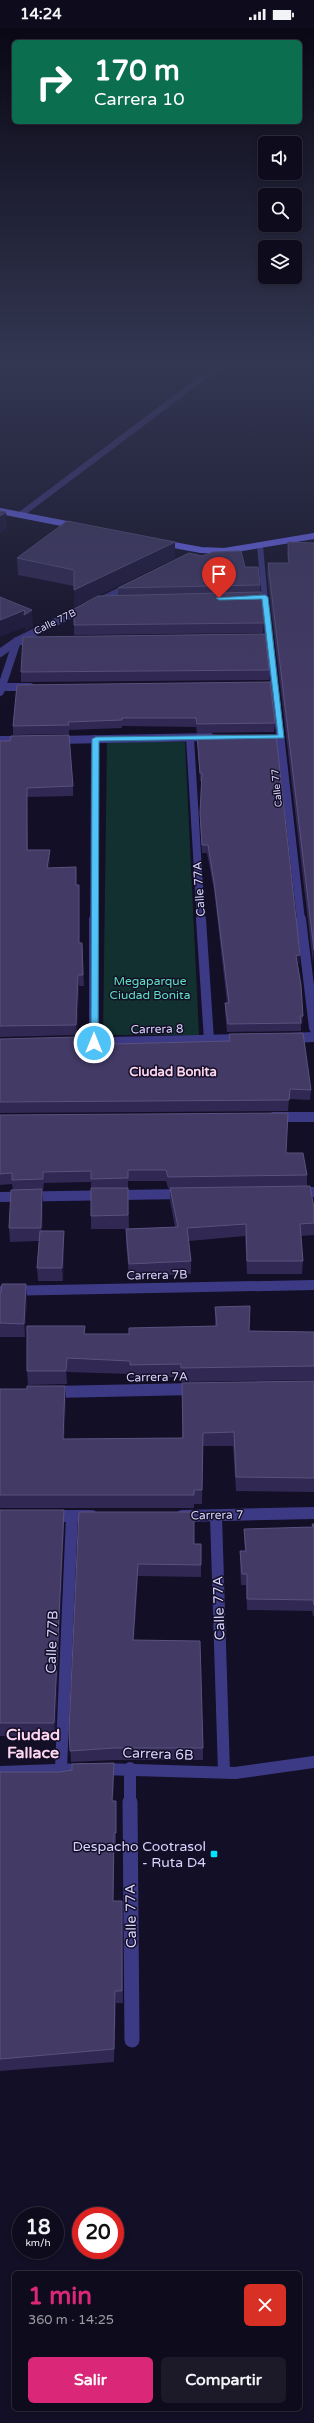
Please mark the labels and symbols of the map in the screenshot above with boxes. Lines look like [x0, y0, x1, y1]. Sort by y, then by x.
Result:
pin [202, 557, 236, 598]
street label: Calle 77B [32, 607, 78, 637]
street label: Calle 77 [269, 768, 285, 808]
street label: Calle 77A [190, 861, 208, 917]
park label: Megaparque Ciudad Bonita [110, 974, 190, 1002]
position arrow [73, 1022, 115, 1064]
street label: Carrera 8 [130, 1022, 184, 1036]
district label: Ciudad Bonita [129, 1064, 217, 1080]
street label: Carrera 7B [126, 1267, 188, 1283]
street label: Carrera 7A [126, 1369, 188, 1385]
street label: Carrera 7 [190, 1508, 244, 1522]
street label: Calle 77A [209, 1576, 229, 1640]
street label: Calle 77B [42, 1610, 62, 1674]
district label: Ciudad Fallace [6, 1725, 60, 1763]
street label: Carrera 6B [122, 1744, 194, 1764]
place label: Despacho Cootrasol - Ruta D4 [72, 1838, 206, 1871]
marker: Despacho Cootrasol - Ruta D4 [209, 1849, 219, 1859]
street label: Calle 77A [122, 1884, 140, 1948]
speed limit sign: 20 [72, 2207, 124, 2259]

